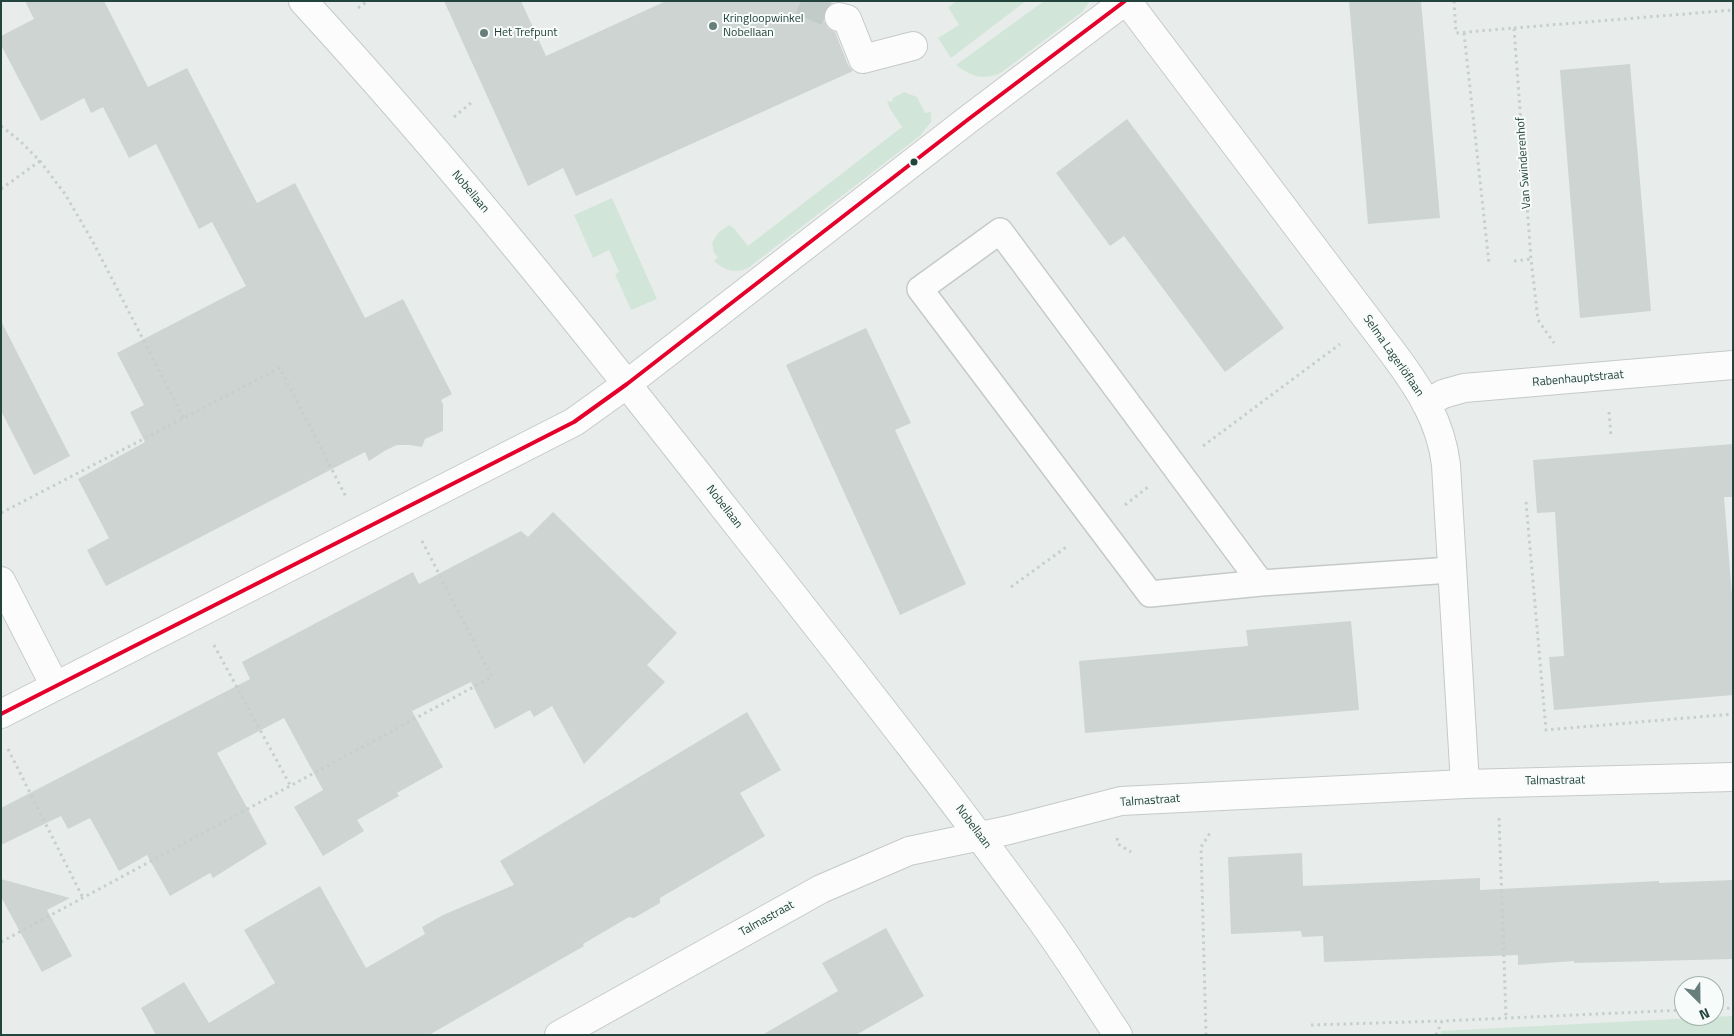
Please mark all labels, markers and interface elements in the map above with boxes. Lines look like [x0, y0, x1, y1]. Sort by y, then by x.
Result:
place label: Kringloopwinkel Nobellaan [723, 12, 804, 40]
marker: Kringloopwinkel Nobellaan [707, 20, 719, 32]
place label: Het Trefpunt [494, 26, 558, 40]
marker: Het Trefpunt [478, 27, 490, 39]
street label: Van Swinderenhof [1514, 117, 1534, 209]
unlabelled marker [909, 157, 919, 167]
street label: Nobellaan [448, 168, 492, 216]
street label: Selma Lagerlöflaan [1359, 312, 1427, 400]
street label: Rabenhauptstraat [1532, 368, 1624, 390]
street label: Nobellaan [703, 483, 745, 531]
street label: Talmastraat [1525, 773, 1585, 789]
street label: Talmastraat [1119, 792, 1181, 810]
street label: Nobellaan [952, 802, 994, 852]
street label: Talmastraat [737, 898, 797, 940]
north arrow [1674, 976, 1724, 1026]
text: N [1696, 1003, 1713, 1026]

